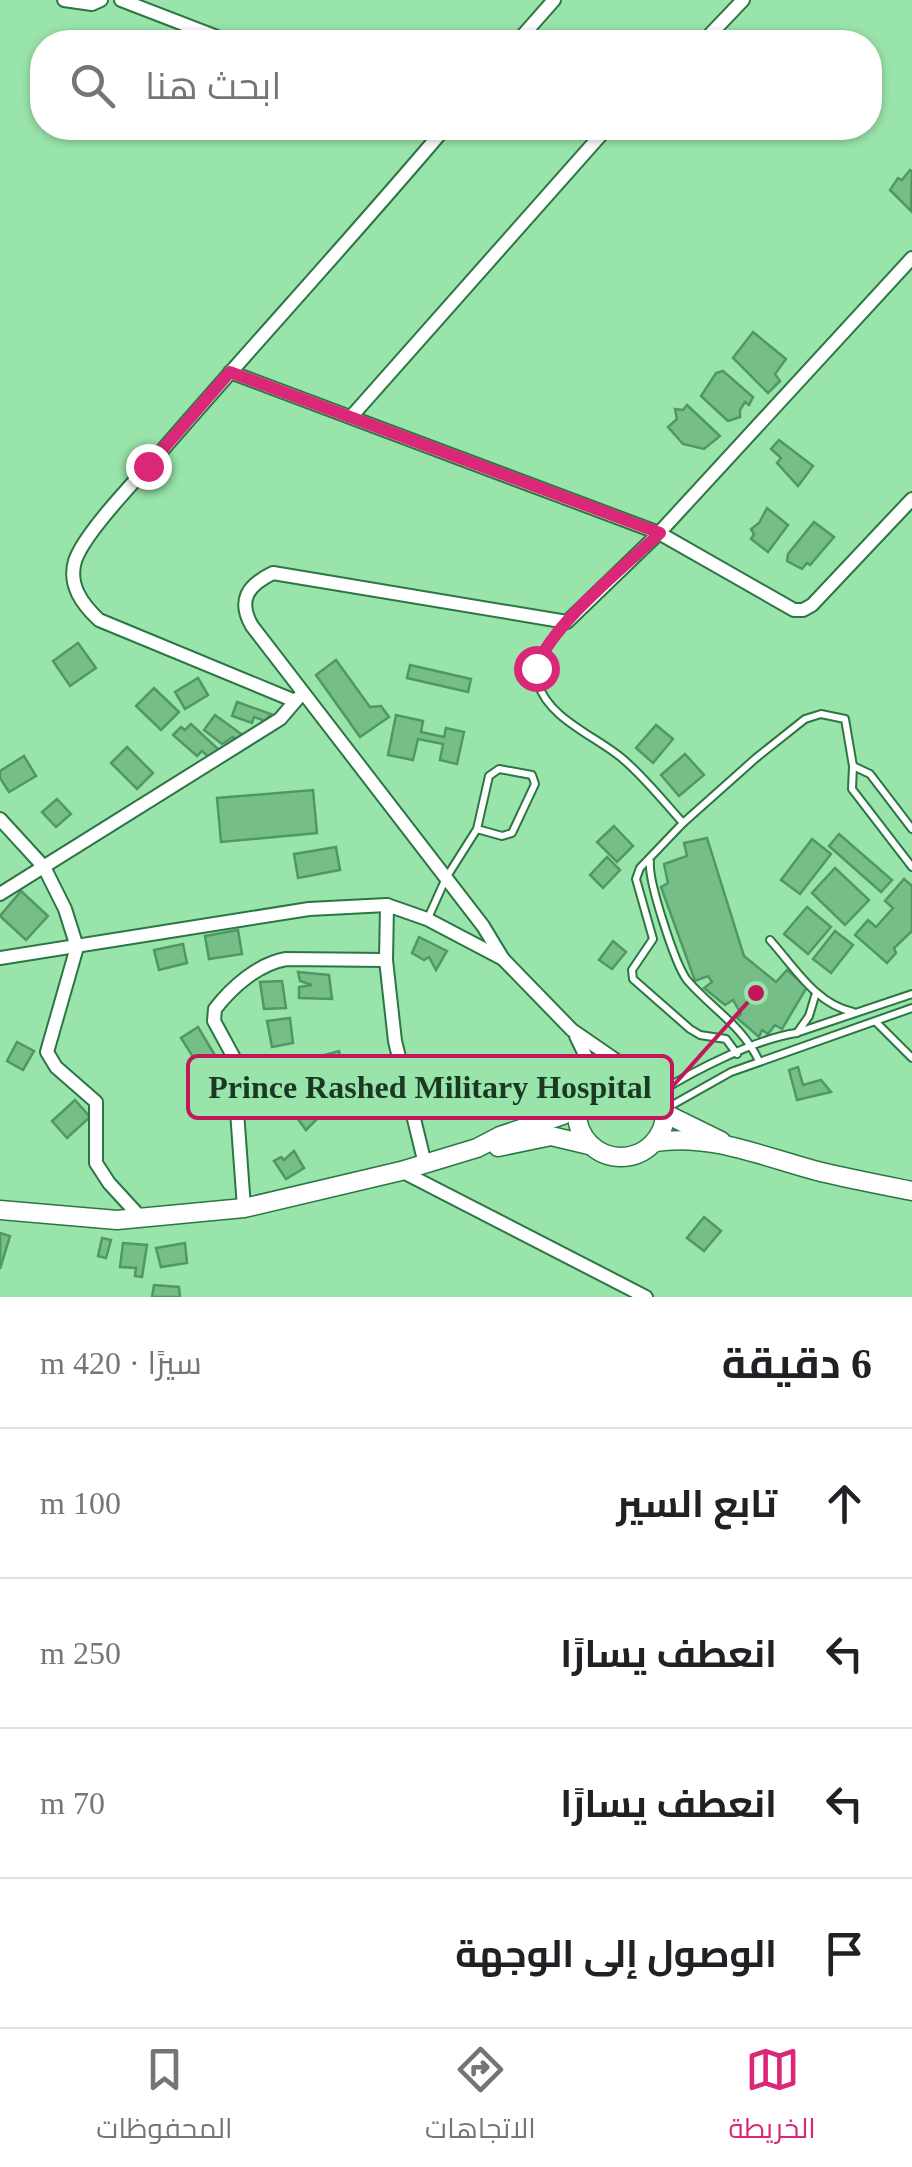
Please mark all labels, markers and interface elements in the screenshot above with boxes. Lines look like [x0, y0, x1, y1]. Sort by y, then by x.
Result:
search box [30, 30, 882, 140]
icon: search [65, 58, 120, 113]
text: ابحث هنا [145, 65, 281, 107]
route end [126, 444, 172, 490]
route start [514, 646, 560, 692]
callout: Prince Rashed Military Hospital [188, 1056, 672, 1118]
text: Prince Rashed Military Hospital [208, 1069, 652, 1105]
text: 6 دقيقة [722, 1341, 872, 1387]
text: سيرًا · 420 m [40, 1345, 202, 1381]
icon: ahead [817, 1476, 872, 1531]
text: تابع السير [616, 1483, 777, 1525]
text: 100 m [40, 1485, 121, 1521]
icon: left [817, 1626, 872, 1681]
text: انعطف يسارًا [560, 1633, 777, 1675]
text: 250 m [40, 1635, 121, 1671]
icon: left [817, 1776, 872, 1831]
text: انعطف يسارًا [560, 1783, 777, 1825]
text: 70 m [40, 1785, 105, 1821]
icon: arrive [817, 1926, 872, 1981]
text: الوصول إلى الوجهة [455, 1933, 777, 1975]
tab: المحفوظات [96, 2042, 233, 2154]
tab: الاتجاهات [425, 2042, 536, 2154]
tab: الخريطة [728, 2042, 816, 2154]

